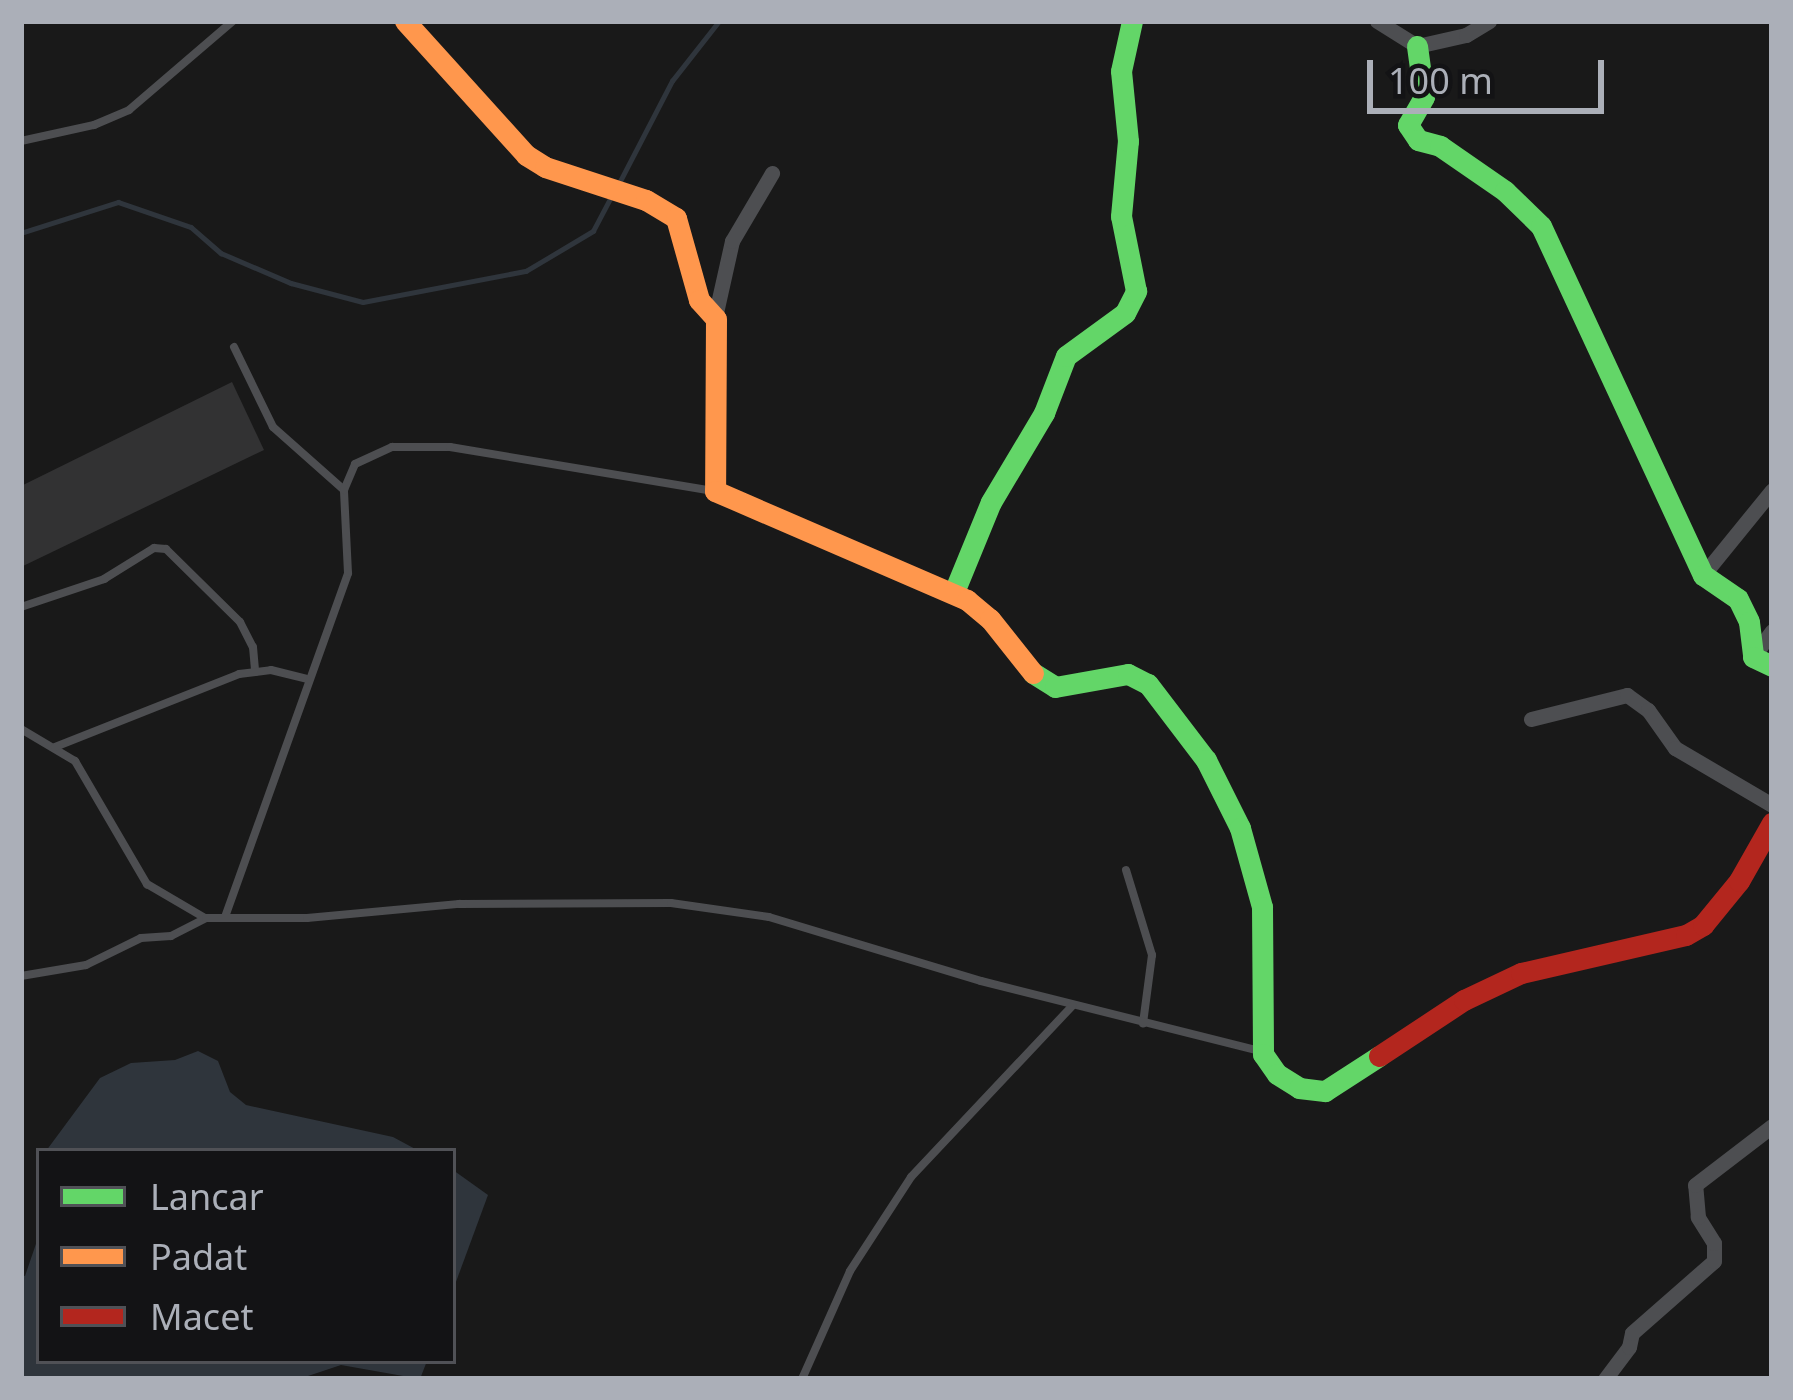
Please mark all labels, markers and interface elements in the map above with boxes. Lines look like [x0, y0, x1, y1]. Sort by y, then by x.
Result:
scale bar [1373, 36, 1610, 110]
text: 100 m [1388, 56, 1493, 105]
legend [36, 1148, 456, 1364]
text: Lancar [150, 1172, 264, 1221]
text: Padat [150, 1232, 247, 1281]
text: Macet [150, 1292, 253, 1341]

